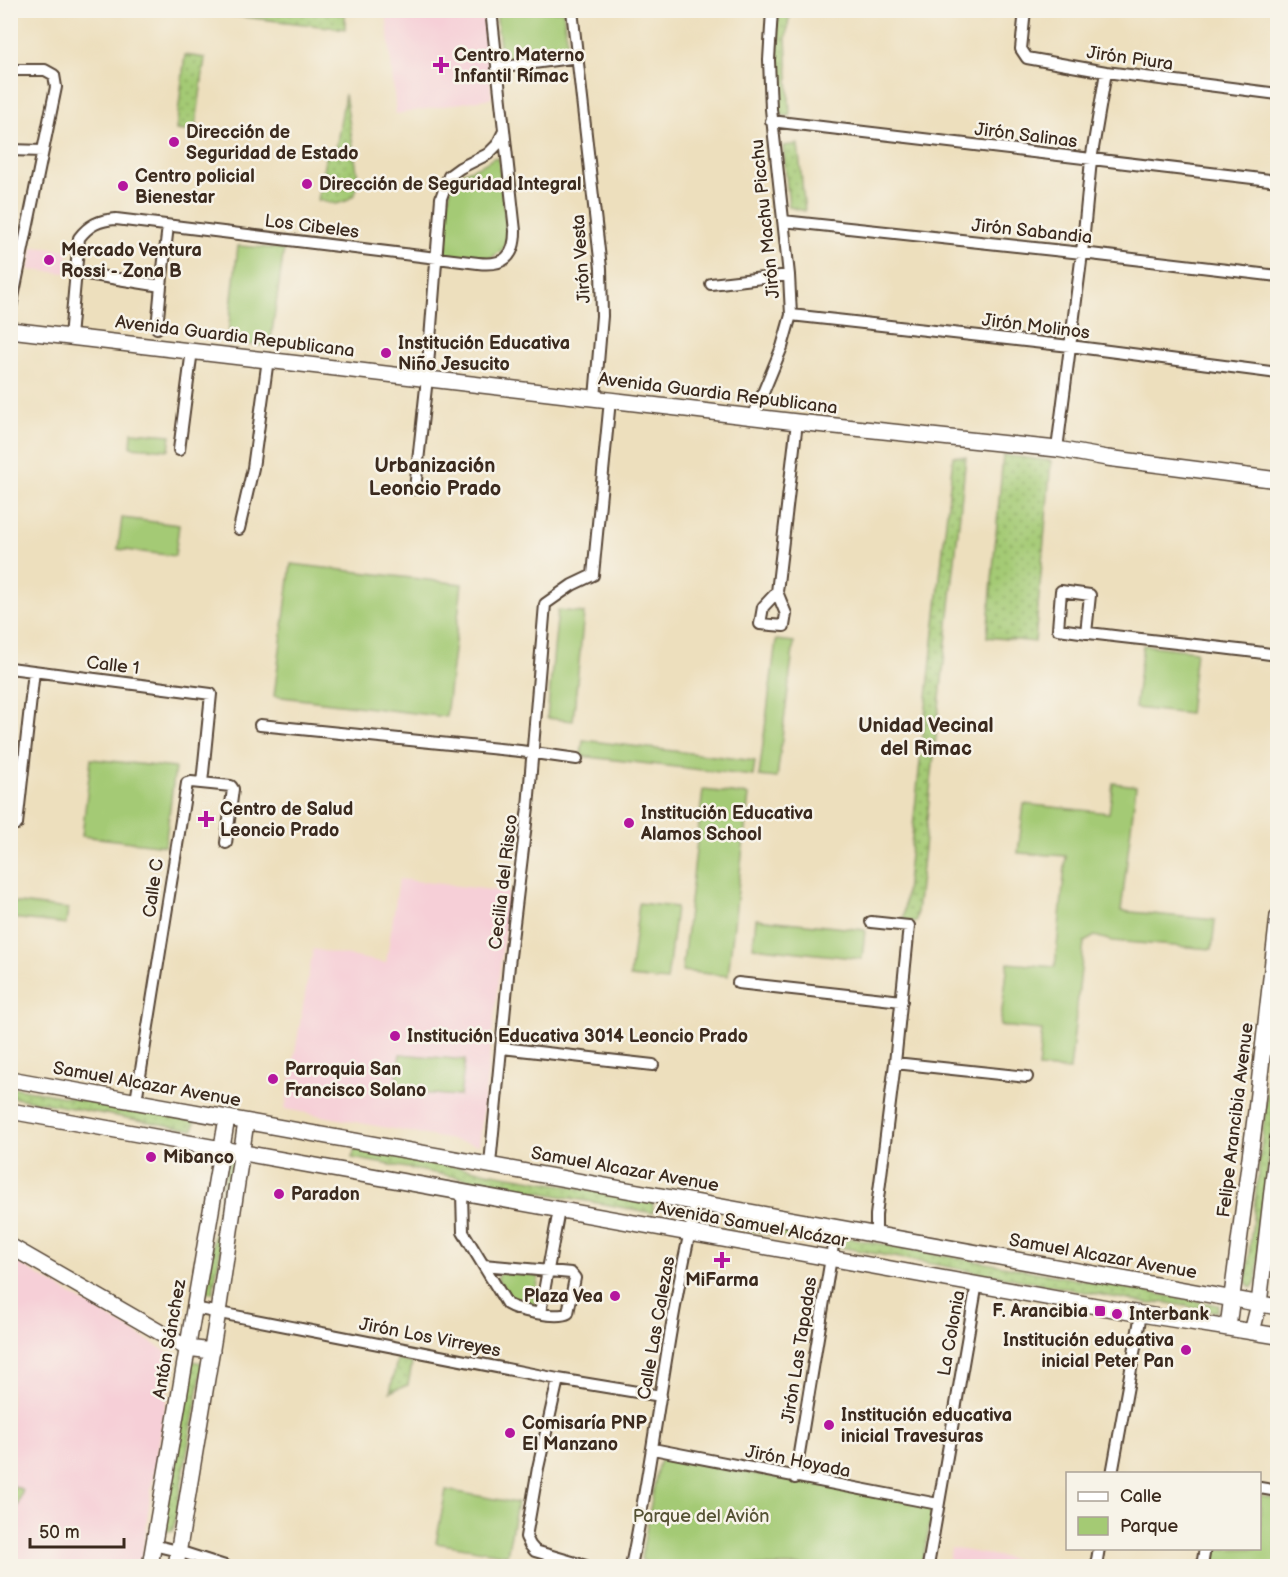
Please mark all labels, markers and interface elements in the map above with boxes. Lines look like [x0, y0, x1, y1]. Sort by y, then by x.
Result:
street label: Jirón Piura [1085, 42, 1175, 75]
place label: Centro Materno Infantil Rímac [454, 45, 584, 87]
marker: Centro Materno Infantil Rímac [432, 56, 450, 74]
street label: Jirón Salinas [973, 119, 1079, 152]
place label: Dirección de Seguridad de Estado [186, 122, 359, 164]
marker: Dirección de Seguridad de Estado [167, 135, 181, 149]
street label: Jirón Machu Picchu [747, 138, 784, 300]
place label: Centro policial Bienestar [135, 166, 255, 208]
place label: Dirección de Seguridad Integral [319, 174, 582, 195]
marker: Dirección de Seguridad Integral [300, 177, 314, 191]
marker: Centro policial Bienestar [116, 179, 130, 193]
street label: Los Cibeles [263, 210, 361, 243]
street label: Jirón Vesta [568, 214, 595, 304]
street label: Jirón Sabandia [971, 215, 1093, 248]
place label: Mercado Ventura Rossi - Zona B [61, 240, 202, 282]
marker: Mercado Ventura Rossi - Zona B [42, 253, 56, 267]
street label: Jirón Molinos [981, 309, 1091, 344]
street label: Avenida Guardia Republicana [114, 311, 356, 362]
place label: Institución Educativa Niño Jesucito [398, 333, 570, 375]
marker: Institución Educativa Niño Jesucito [379, 346, 393, 360]
street label: Avenida Guardia Republicana [597, 368, 839, 419]
district label: Urbanización Leoncio Prado [369, 454, 501, 501]
street label: Calle 1 [85, 652, 141, 679]
district label: Unidad Vecinal del Rimac [858, 714, 994, 761]
place label: Centro de Salud Leoncio Prado [220, 799, 353, 841]
place label: Institución Educativa Alamos School [640, 803, 813, 845]
marker: Centro de Salud Leoncio Prado [197, 810, 215, 828]
street label: Cecilia del Risco [485, 813, 522, 951]
marker: Institución Educativa Alamos School [622, 816, 636, 830]
street label: Calle C [139, 857, 168, 919]
street label: Felipe Arancibia Avenue [1213, 1021, 1258, 1219]
place label: Institución Educativa 3014 Leoncio Prado [407, 1026, 748, 1047]
marker: Institución Educativa 3014 Leoncio Prado [388, 1029, 402, 1043]
street label: Samuel Alcazar Avenue [51, 1058, 243, 1111]
place label: Parroquia San Francisco Solano [285, 1059, 426, 1101]
marker: Parroquia San Francisco Solano [266, 1072, 280, 1086]
street label: Samuel Alcazar Avenue [529, 1143, 721, 1196]
place label: Mibanco [163, 1147, 234, 1168]
marker: Mibanco [144, 1150, 158, 1164]
place label: Paradon [291, 1184, 360, 1205]
marker: Paradon [272, 1187, 286, 1201]
street label: Avenida Samuel Alcázar [654, 1197, 850, 1252]
street label: Samuel Alcazar Avenue [1007, 1230, 1199, 1283]
marker: MiFarma [715, 1253, 729, 1267]
street label: Calle Las Calezas [634, 1255, 679, 1401]
place label: MiFarma [685, 1270, 759, 1291]
street label: Jirón Las Tapadas [778, 1275, 821, 1425]
street label: Antón Sánchez [149, 1277, 190, 1401]
place label: Plaza Vea [524, 1286, 603, 1307]
marker: Plaza Vea [608, 1289, 622, 1303]
street label: La Colonia [934, 1289, 969, 1378]
place label: F. Arancibia [992, 1301, 1088, 1322]
marker: F. Arancibia [1093, 1304, 1107, 1318]
place label: Interbank [1129, 1304, 1209, 1325]
marker: Interbank [1110, 1307, 1124, 1321]
street label: Jirón Los Virreyes [357, 1313, 503, 1362]
place label: Institución educativa inicial Peter Pan [1003, 1330, 1174, 1372]
marker: Institución educativa inicial Peter Pan [1179, 1343, 1193, 1357]
place label: Institución educativa inicial Travesuras [841, 1405, 1012, 1447]
place label: Comisaría PNP El Manzano [522, 1413, 648, 1455]
marker: Institución educativa inicial Travesuras [822, 1418, 836, 1432]
marker: Comisaría PNP El Manzano [503, 1426, 517, 1440]
street label: Jirón Hoyada [743, 1441, 852, 1482]
legend [1066, 1472, 1261, 1550]
text: Calle [1120, 1486, 1162, 1507]
park label: Parque del Avión [633, 1506, 769, 1527]
scale bar [30, 1511, 124, 1549]
text: Parque [1120, 1516, 1178, 1537]
text: 50 m [39, 1522, 80, 1543]

